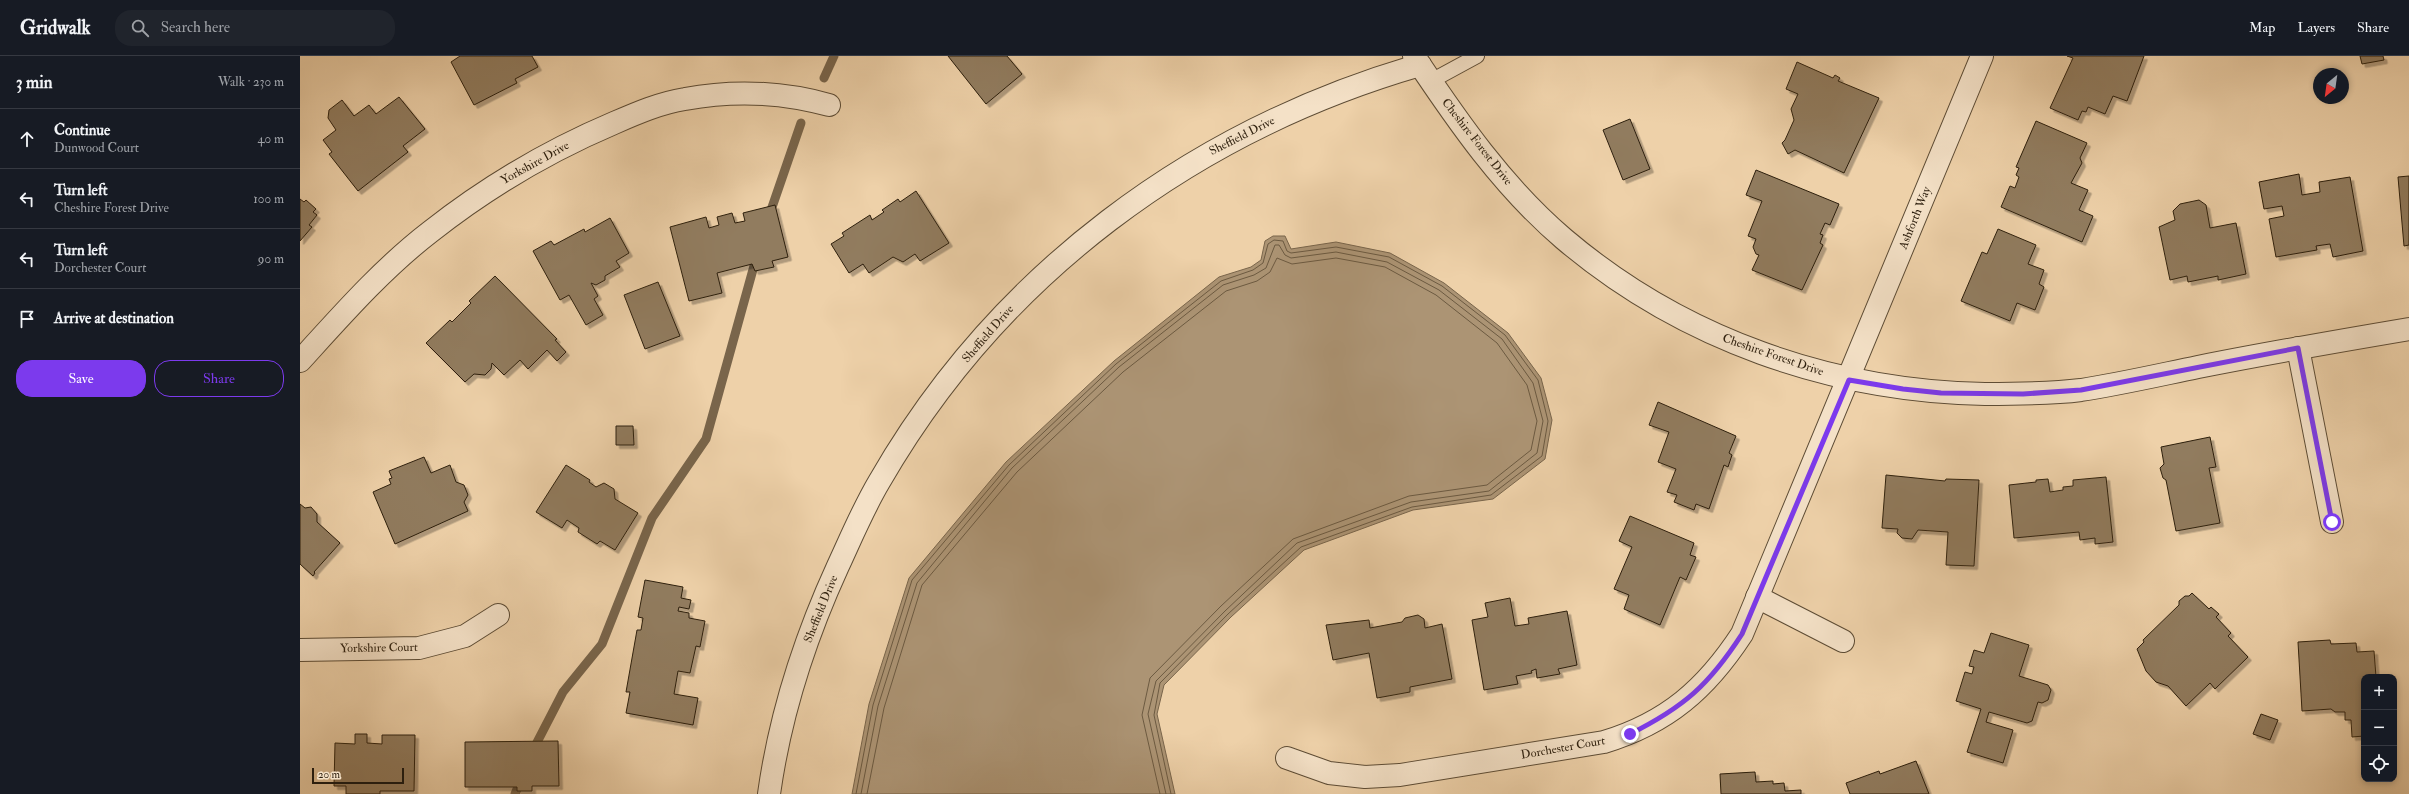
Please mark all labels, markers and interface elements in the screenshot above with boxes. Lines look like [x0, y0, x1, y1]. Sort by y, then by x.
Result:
search box [115, 10, 395, 46]
text: Gridwalk [20, 16, 91, 40]
icon: search [129, 17, 151, 39]
text: Search here [161, 18, 230, 37]
text: Map [2249, 19, 2275, 36]
text: Layers [2297, 19, 2335, 36]
text: Share [2357, 19, 2389, 36]
north arrow [2313, 68, 2349, 104]
text: 3 min [16, 72, 53, 93]
text: Walk · 230 m [218, 74, 284, 90]
street label: Cheshire Forest Drive [1438, 96, 1516, 188]
street label: Sheffield Drive [1207, 113, 1277, 159]
text: Continue [54, 121, 110, 140]
icon: ahead [16, 128, 38, 150]
text: 40 m [258, 131, 284, 147]
street label: Yorkshire Drive [498, 138, 572, 188]
text: Dunwood Court [54, 140, 139, 156]
text: Turn left [54, 181, 108, 200]
street label: Ashforth Way [1895, 184, 1935, 252]
icon: left [16, 188, 38, 210]
text: 100 m [253, 191, 284, 207]
text: Cheshire Forest Drive [54, 200, 169, 216]
text: Turn left [54, 241, 108, 260]
icon: left [16, 248, 38, 270]
text: 90 m [258, 251, 284, 267]
text: Dorchester Court [54, 260, 146, 276]
street label: Sheffield Drive [959, 302, 1017, 366]
icon: arrive [16, 308, 38, 330]
text: Arrive at destination [54, 309, 174, 328]
street label: Cheshire Forest Drive [1720, 331, 1826, 379]
button: Save [16, 360, 146, 397]
button: Share [154, 360, 284, 397]
route start [2323, 513, 2341, 531]
street label: Sheffield Drive [801, 573, 841, 645]
street label: Yorkshire Court [340, 640, 418, 656]
map controls [2361, 674, 2397, 782]
button: + [2361, 674, 2397, 710]
button: − [2361, 710, 2397, 746]
route end [1621, 725, 1639, 743]
street label: Dorchester Court [1520, 733, 1606, 763]
button: locate [2361, 746, 2397, 782]
scale bar [312, 766, 404, 785]
text: 20 m [318, 768, 340, 781]

